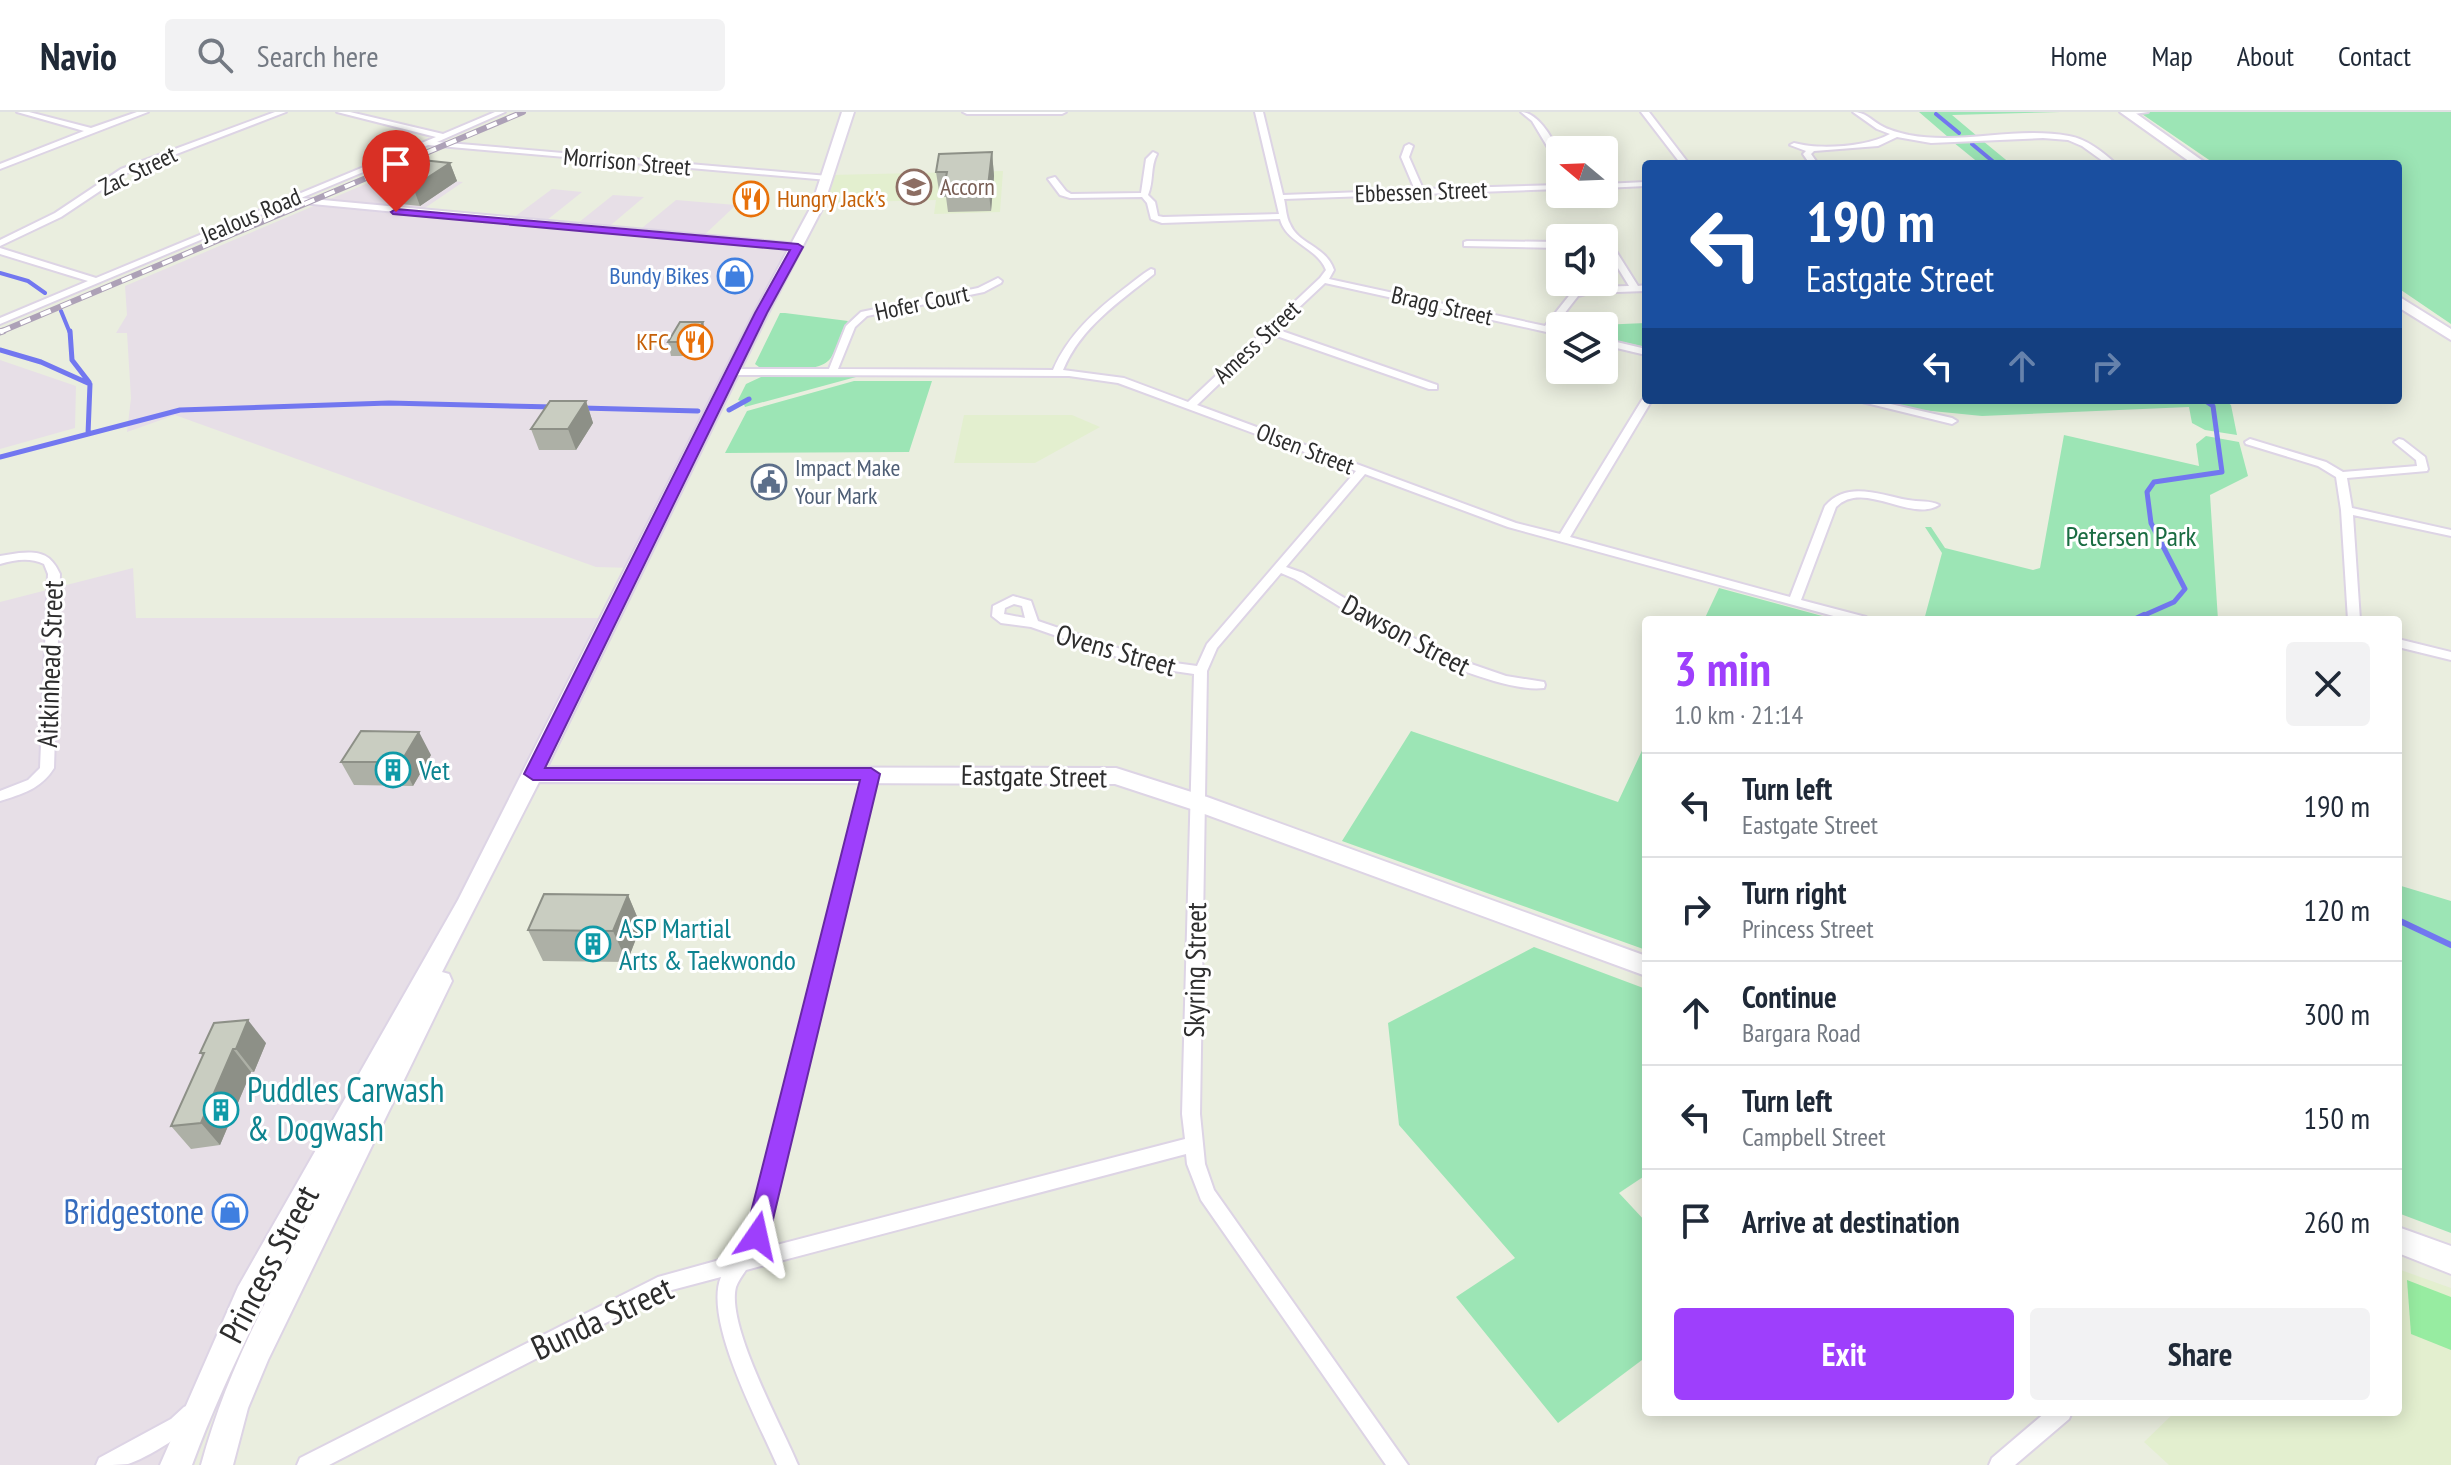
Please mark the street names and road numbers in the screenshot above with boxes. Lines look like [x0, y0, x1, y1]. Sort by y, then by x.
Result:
street label: Zac Street [94, 138, 182, 203]
street label: Morrison Street [562, 140, 692, 183]
street label: Ebbessen Street [1354, 174, 1488, 209]
street label: Jealous Road [195, 181, 306, 251]
street label: Hofer Court [872, 277, 972, 328]
street label: Bragg Street [1388, 279, 1496, 332]
street label: Amess Street [1207, 293, 1307, 390]
street label: Olsen Street [1252, 416, 1359, 481]
street label: Aitkinhead Street [28, 579, 71, 748]
street label: Dawson Street [1336, 585, 1477, 684]
street label: Ovens Street [1052, 615, 1181, 684]
street label: Eastgate Street [961, 756, 1108, 795]
street label: Skyring Street [1175, 902, 1214, 1038]
street label: Princess Street [208, 1177, 328, 1350]
street label: Bunda Street [524, 1265, 680, 1369]

